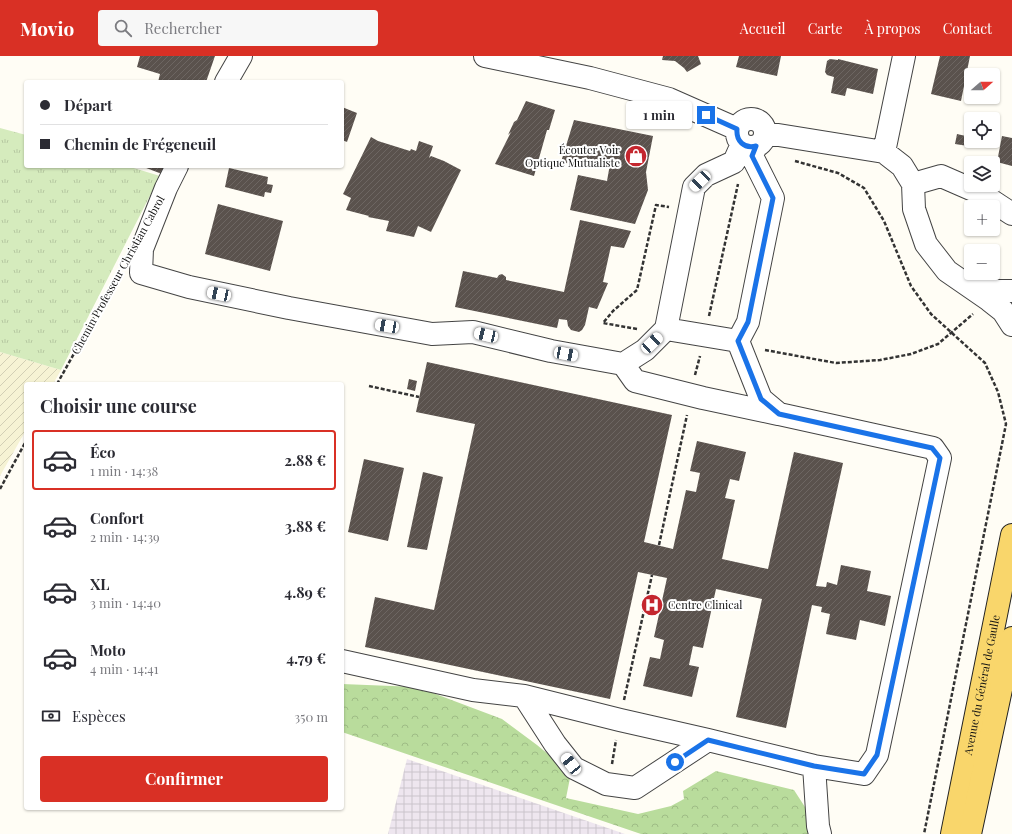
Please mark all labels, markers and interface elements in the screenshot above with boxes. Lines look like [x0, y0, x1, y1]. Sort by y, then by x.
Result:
search box [98, 10, 378, 46]
text: Movio [20, 15, 74, 41]
icon: search [112, 17, 134, 39]
text: Rechercher [144, 18, 222, 38]
text: Accueil [740, 19, 786, 38]
text: Carte [808, 19, 843, 38]
text: À propos [865, 19, 921, 38]
text: Contact [943, 19, 992, 38]
north arrow [964, 68, 1000, 104]
map controls [964, 68, 1000, 280]
text: Départ [64, 95, 112, 115]
callout: 1 min [626, 101, 692, 129]
text: 1 min [643, 106, 675, 123]
route end [697, 106, 715, 124]
button: locate [964, 112, 1000, 148]
text: Chemin de Frégeneuil [64, 134, 216, 154]
place label: Écouter Voir Optique Mutualiste [525, 142, 620, 170]
shop icon: Écouter Voir Optique Mutualiste [623, 143, 649, 169]
button: layers [964, 156, 1000, 192]
car [687, 168, 713, 194]
street label: Chemin Professeur Christian Cabrol [68, 193, 168, 357]
button: + [964, 200, 1000, 236]
button: − [964, 244, 1000, 280]
car [206, 286, 232, 302]
car [374, 318, 400, 334]
car [473, 326, 499, 344]
car [639, 330, 665, 356]
car [553, 346, 579, 362]
text: Choisir une course [40, 394, 197, 418]
icon: car [42, 442, 78, 478]
text: Éco [90, 442, 115, 462]
text: 2.88 € [284, 450, 326, 470]
text: 1 min · 14:38 [90, 462, 158, 479]
icon: car [42, 508, 78, 544]
text: Confort [90, 508, 144, 528]
text: 3.88 € [285, 516, 326, 536]
text: 2 min · 14:39 [90, 528, 160, 545]
icon: car [42, 574, 78, 610]
text: XL [90, 574, 110, 594]
text: 4.89 € [284, 582, 326, 602]
hospital icon: Centre Clinical [639, 592, 665, 618]
text: 3 min · 14:40 [90, 594, 161, 611]
place label: Centre Clinical [668, 597, 742, 612]
street label: Avenue du Général de Gaulle [960, 613, 1003, 757]
icon: car [42, 640, 78, 676]
text: Moto [90, 640, 126, 660]
text: 4.79 € [286, 648, 326, 668]
text: 4 min · 14:41 [90, 660, 159, 677]
icon: cash [40, 705, 62, 727]
text: Espèces [72, 706, 126, 726]
text: 350 m [294, 708, 328, 725]
car [559, 751, 583, 777]
route start [666, 753, 684, 771]
button: Confirmer [40, 756, 328, 802]

